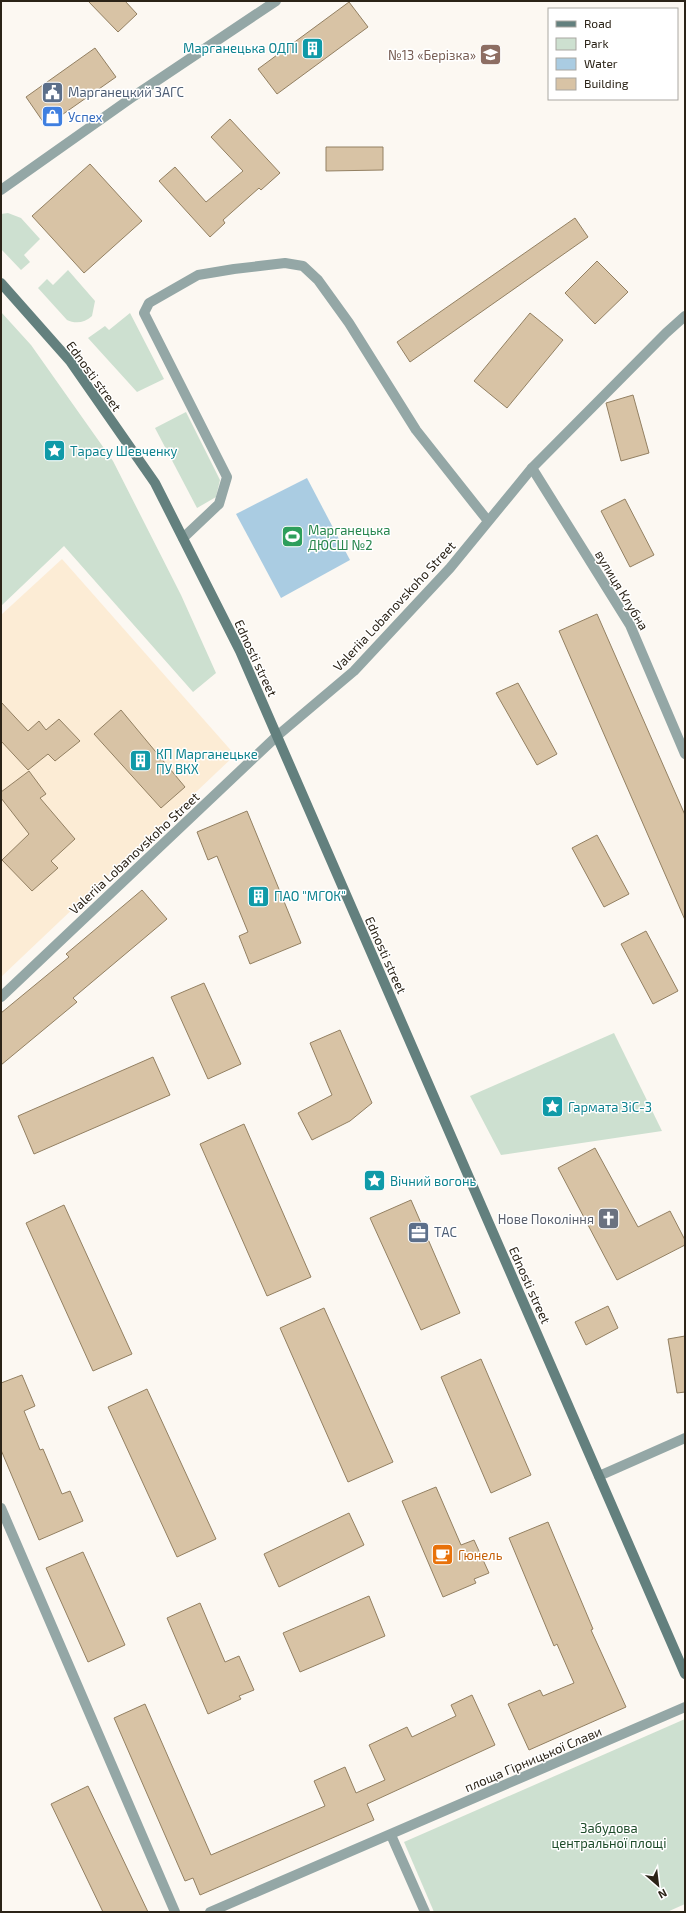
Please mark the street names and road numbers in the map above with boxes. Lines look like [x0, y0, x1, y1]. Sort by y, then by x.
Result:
street label: Ednosti street [63, 338, 125, 414]
street label: Valeriia Lobanovskoho Street [330, 538, 459, 674]
street label: вулиця Клубна [592, 547, 652, 633]
street label: Ednosti street [231, 617, 281, 699]
street label: Valeriia Lobanovskoho Street [66, 788, 202, 917]
street label: Ednosti street [362, 914, 410, 996]
street label: Ednosti street [506, 1244, 554, 1326]
street label: площа Гірницької Слави [462, 1723, 604, 1795]

